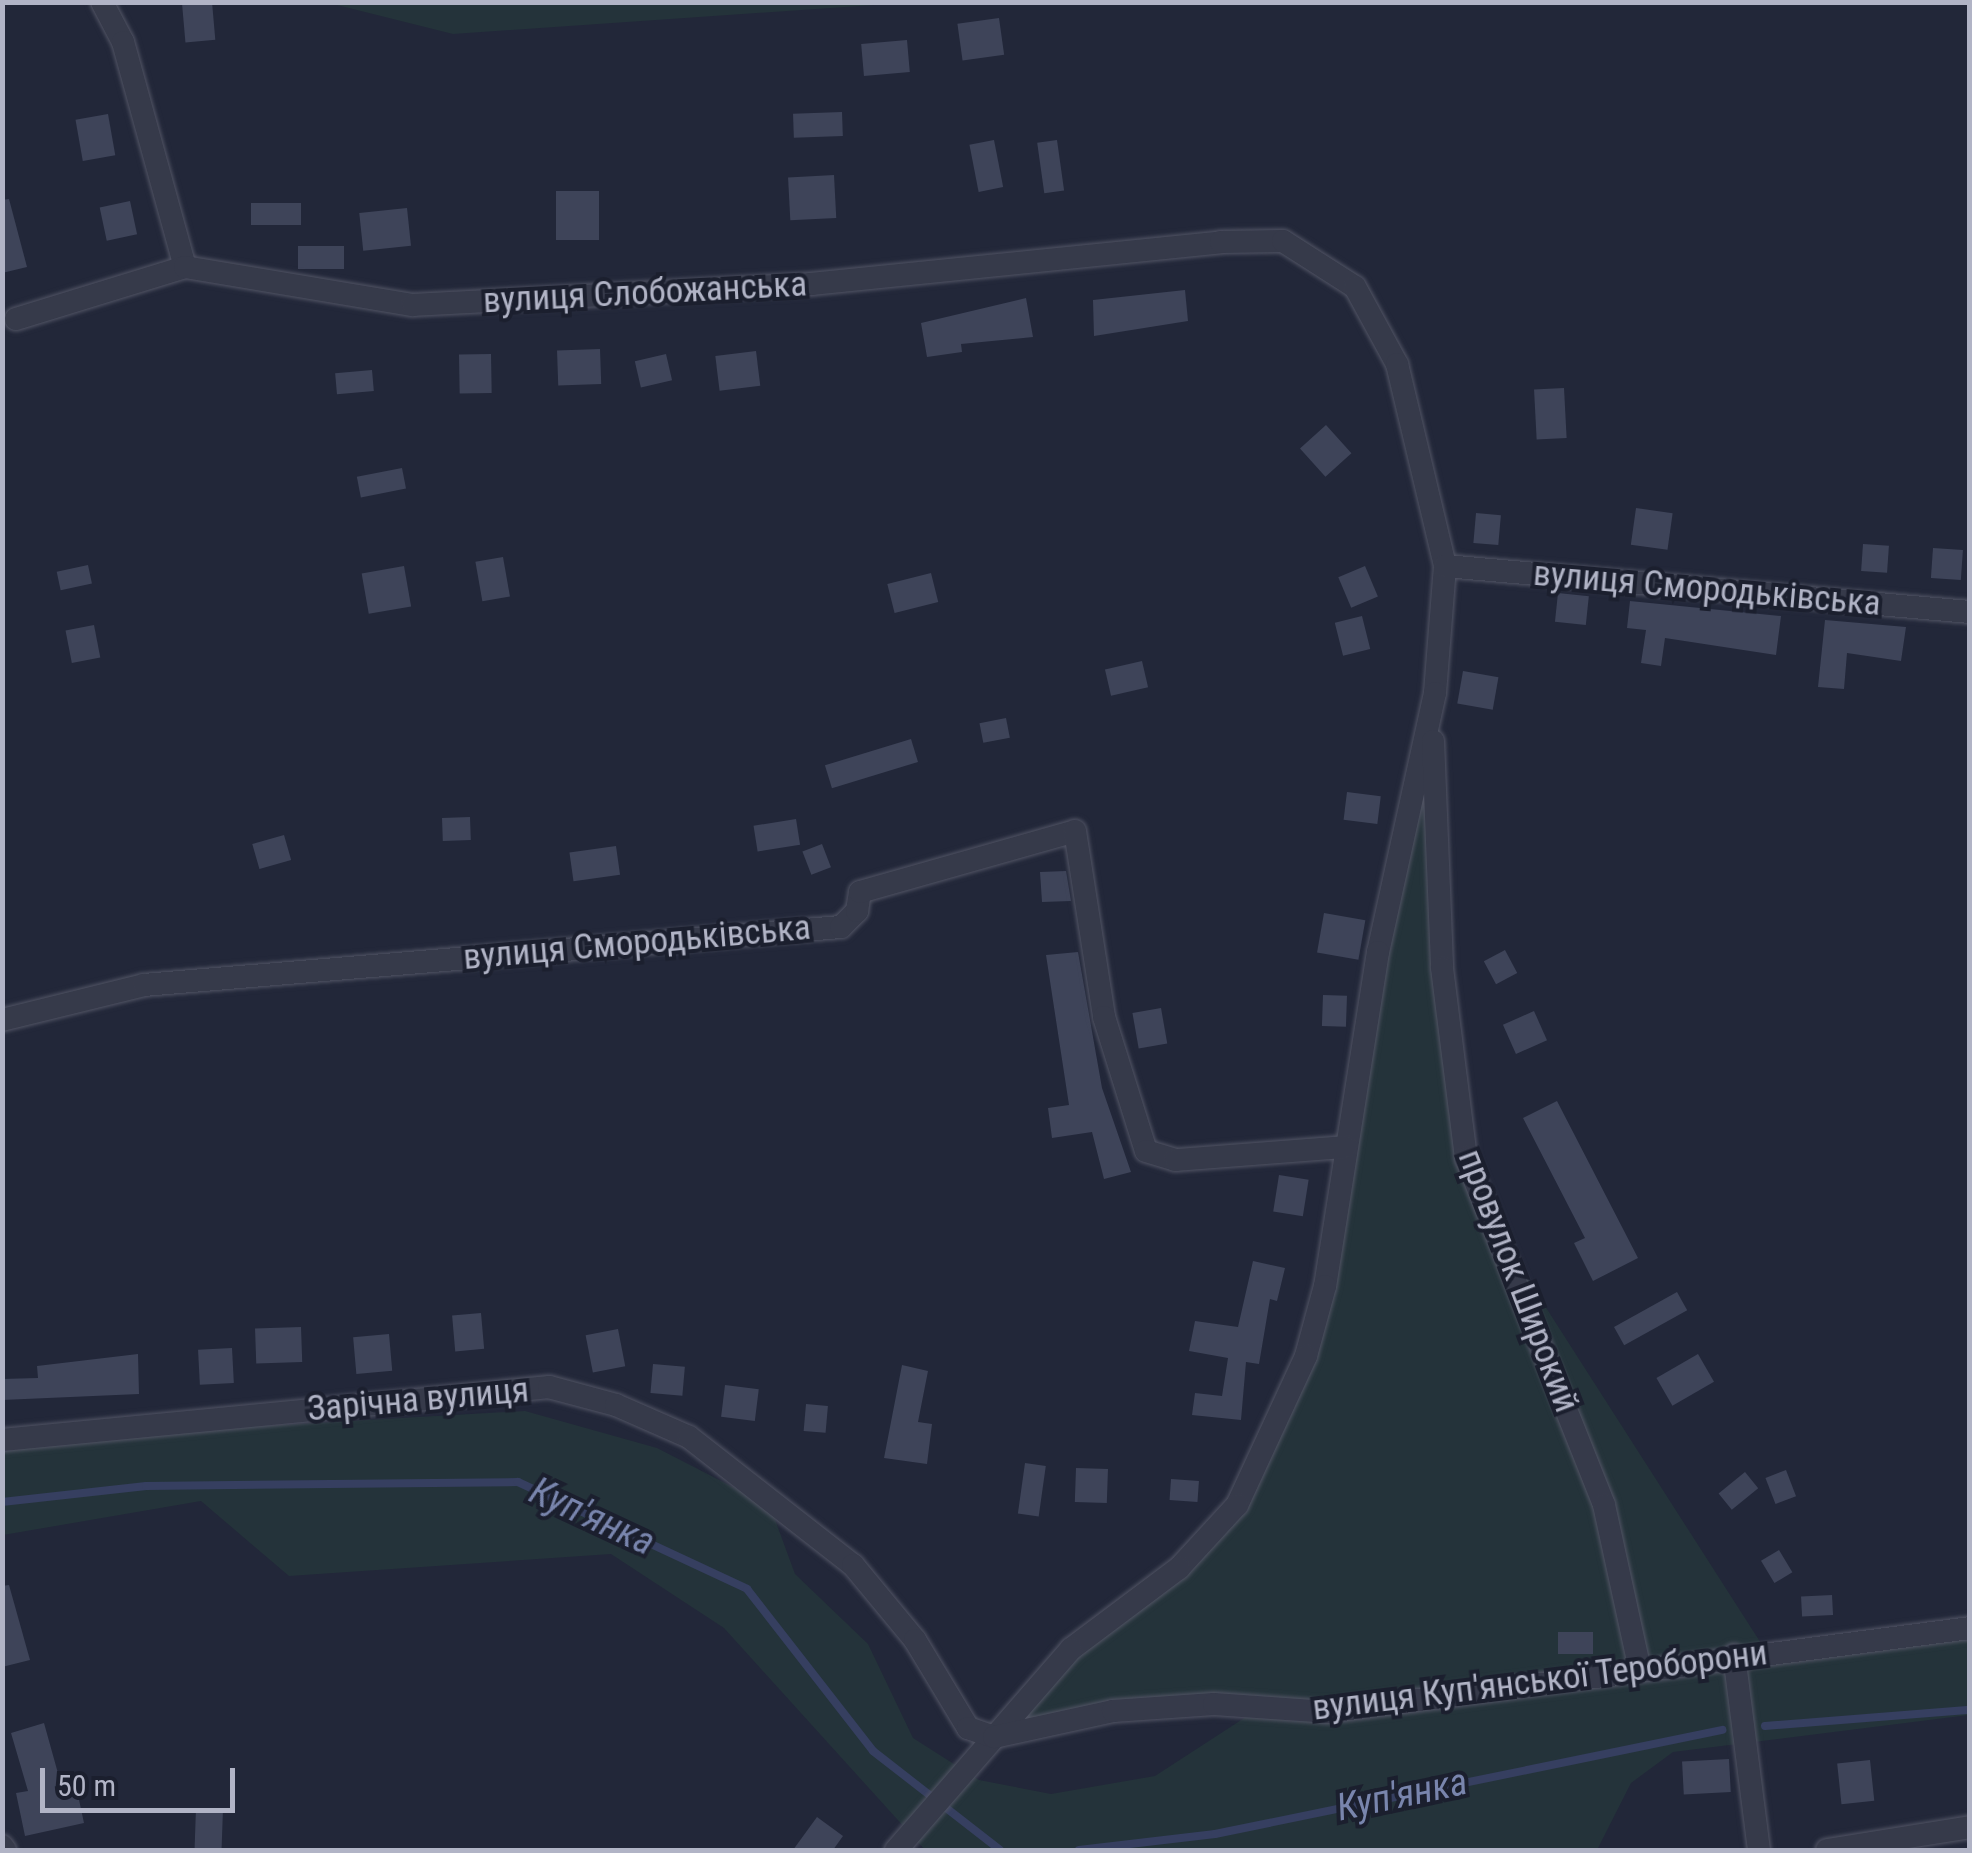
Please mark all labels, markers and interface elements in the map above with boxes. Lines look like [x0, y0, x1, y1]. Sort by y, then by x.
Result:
street label: вулиця Слобожанська [482, 264, 808, 322]
street label: вулиця Смородьківська [1532, 553, 1882, 625]
street label: вулиця Смородьківська [462, 907, 812, 979]
street label: провулок Широкий [1449, 1144, 1587, 1418]
street label: Зарічна вулиця [306, 1369, 530, 1431]
water label: Куп'янка [522, 1468, 662, 1566]
street label: вулиця Куп'янської Тероборони [1310, 1632, 1770, 1730]
scale bar [45, 1748, 240, 1810]
water label: Куп'янка [1333, 1759, 1471, 1831]
text: 50 m [57, 1768, 116, 1803]

